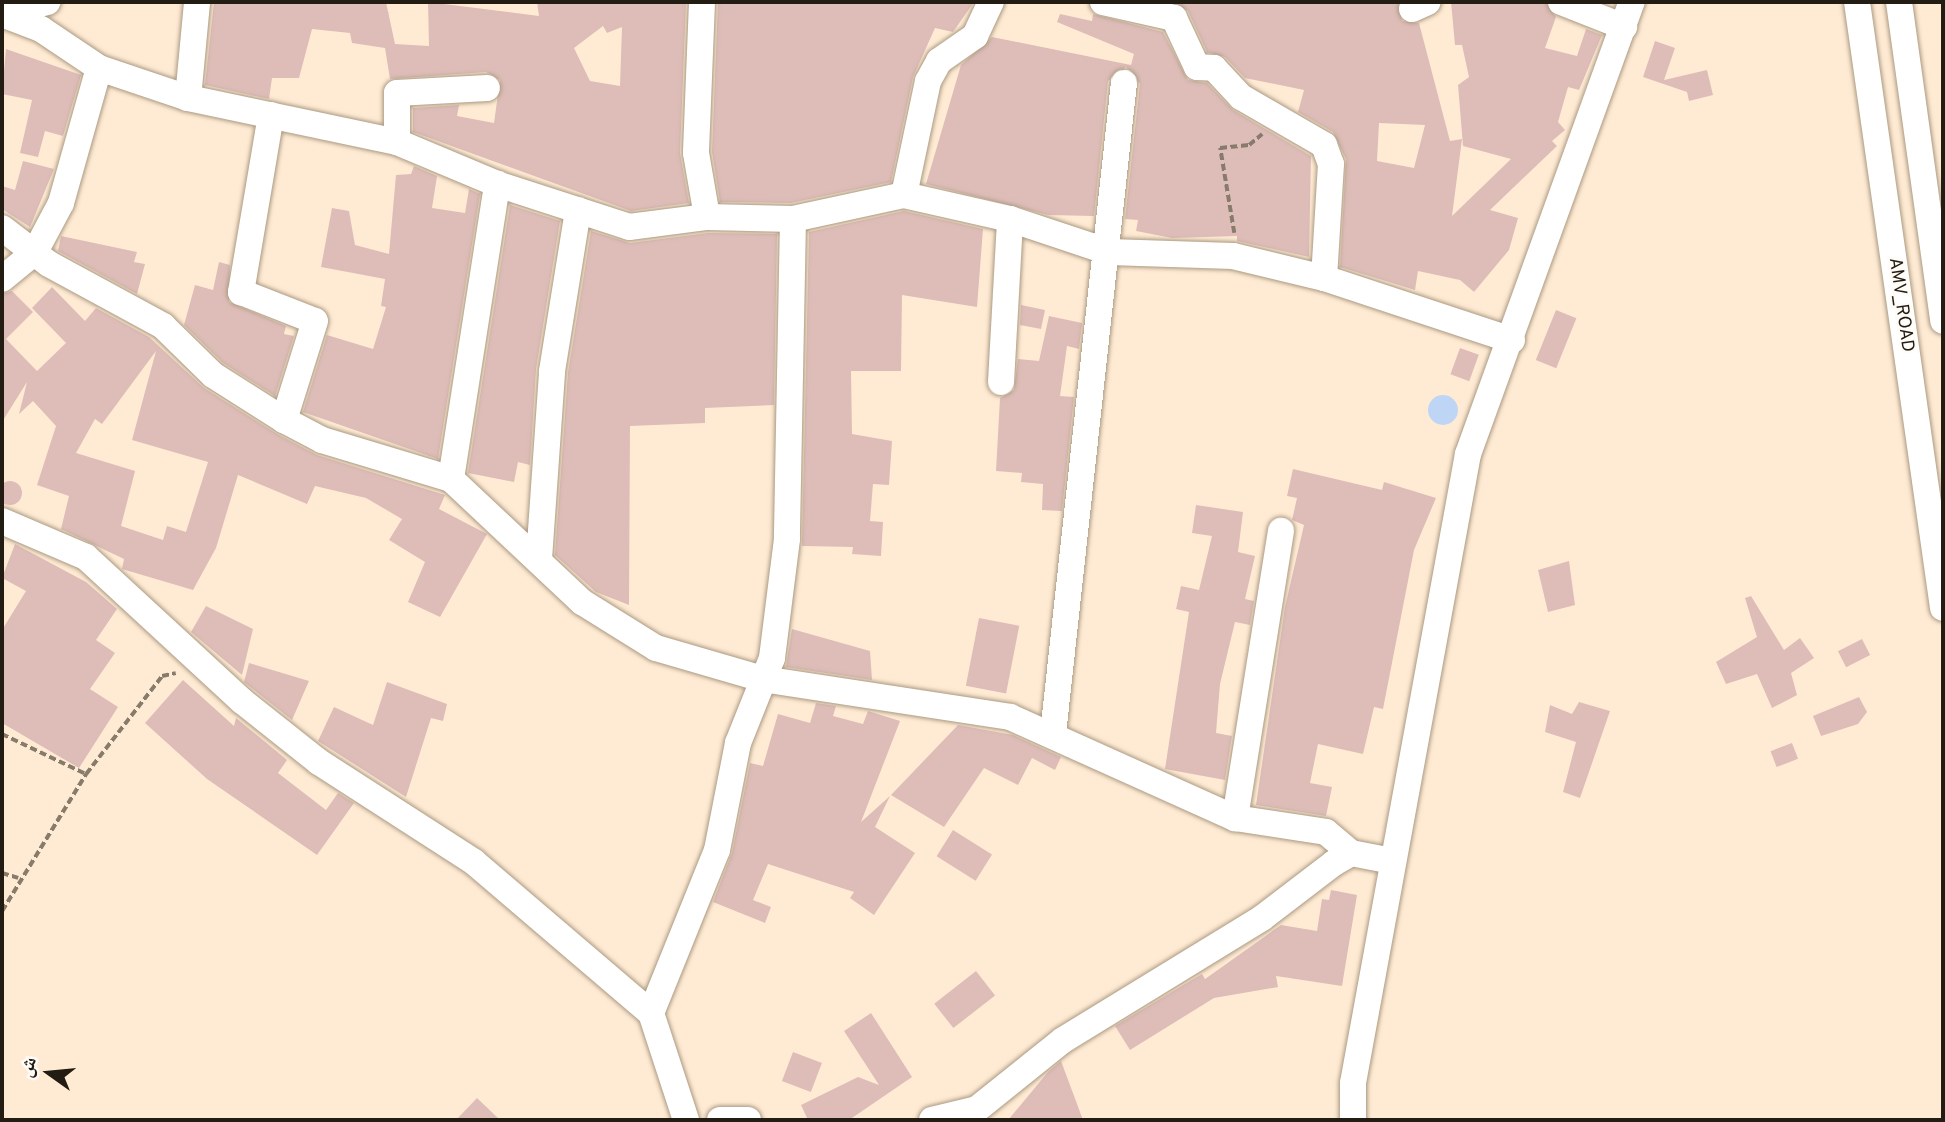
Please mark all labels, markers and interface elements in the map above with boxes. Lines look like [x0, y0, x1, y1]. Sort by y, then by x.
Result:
street label: AMV_ROAD [1883, 256, 1917, 354]
north arrow [14, 1038, 84, 1108]
text: ش [15, 1055, 43, 1080]

